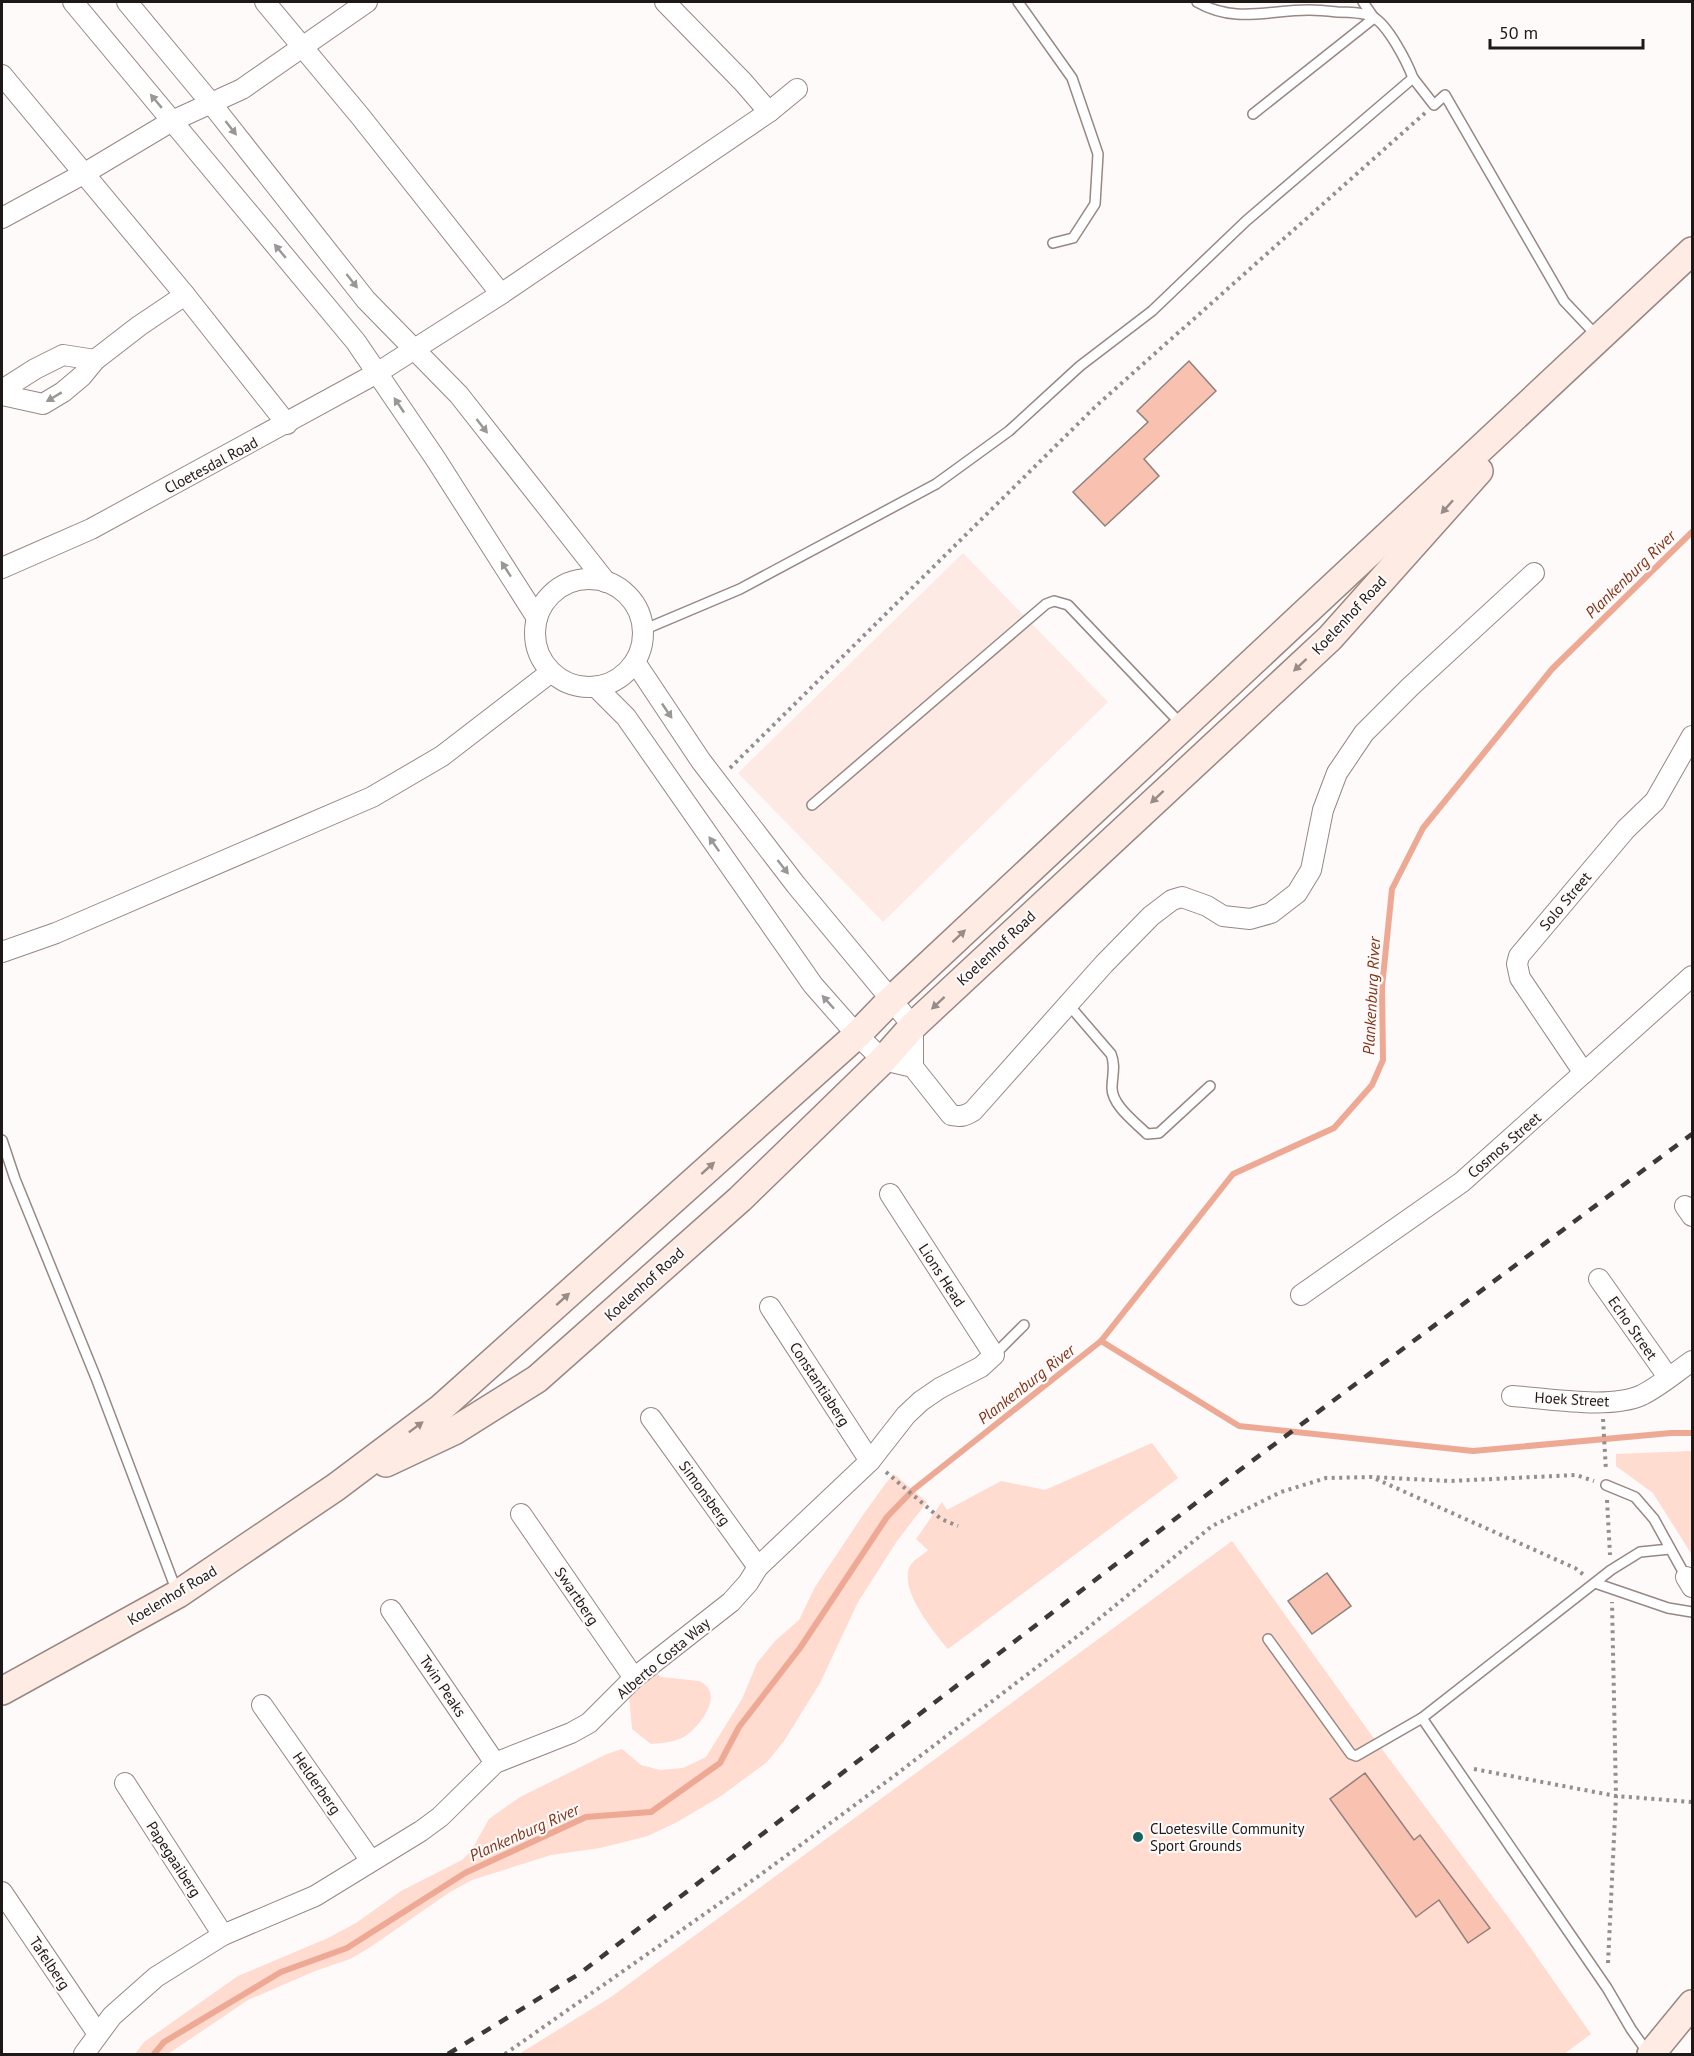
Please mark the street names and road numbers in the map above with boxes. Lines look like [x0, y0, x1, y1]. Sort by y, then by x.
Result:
street label: Cloetesdal Road [161, 432, 261, 498]
street label: Koelenhof Road [1308, 572, 1390, 658]
street label: Solo Street [1535, 868, 1595, 934]
street label: Koelenhof Road [953, 907, 1039, 989]
street label: Cosmos Street [1463, 1108, 1545, 1182]
street label: Lions Head [915, 1240, 969, 1310]
street label: Koelenhof Road [600, 1243, 688, 1325]
street label: Echo Street [1604, 1292, 1662, 1364]
street label: Constantiaberg [786, 1338, 854, 1430]
street label: Hoek Street [1534, 1388, 1610, 1410]
street label: Simonsberg [675, 1457, 735, 1529]
street label: Koelenhof Road [124, 1561, 220, 1629]
street label: Swartberg [551, 1563, 603, 1629]
street label: Alberto Costa Way [612, 1613, 714, 1703]
street label: Twin Peaks [416, 1652, 470, 1720]
street label: Helderberg [289, 1748, 345, 1818]
street label: Papegaaiberg [142, 1817, 206, 1901]
street label: Tafelberg [25, 1933, 75, 1993]

